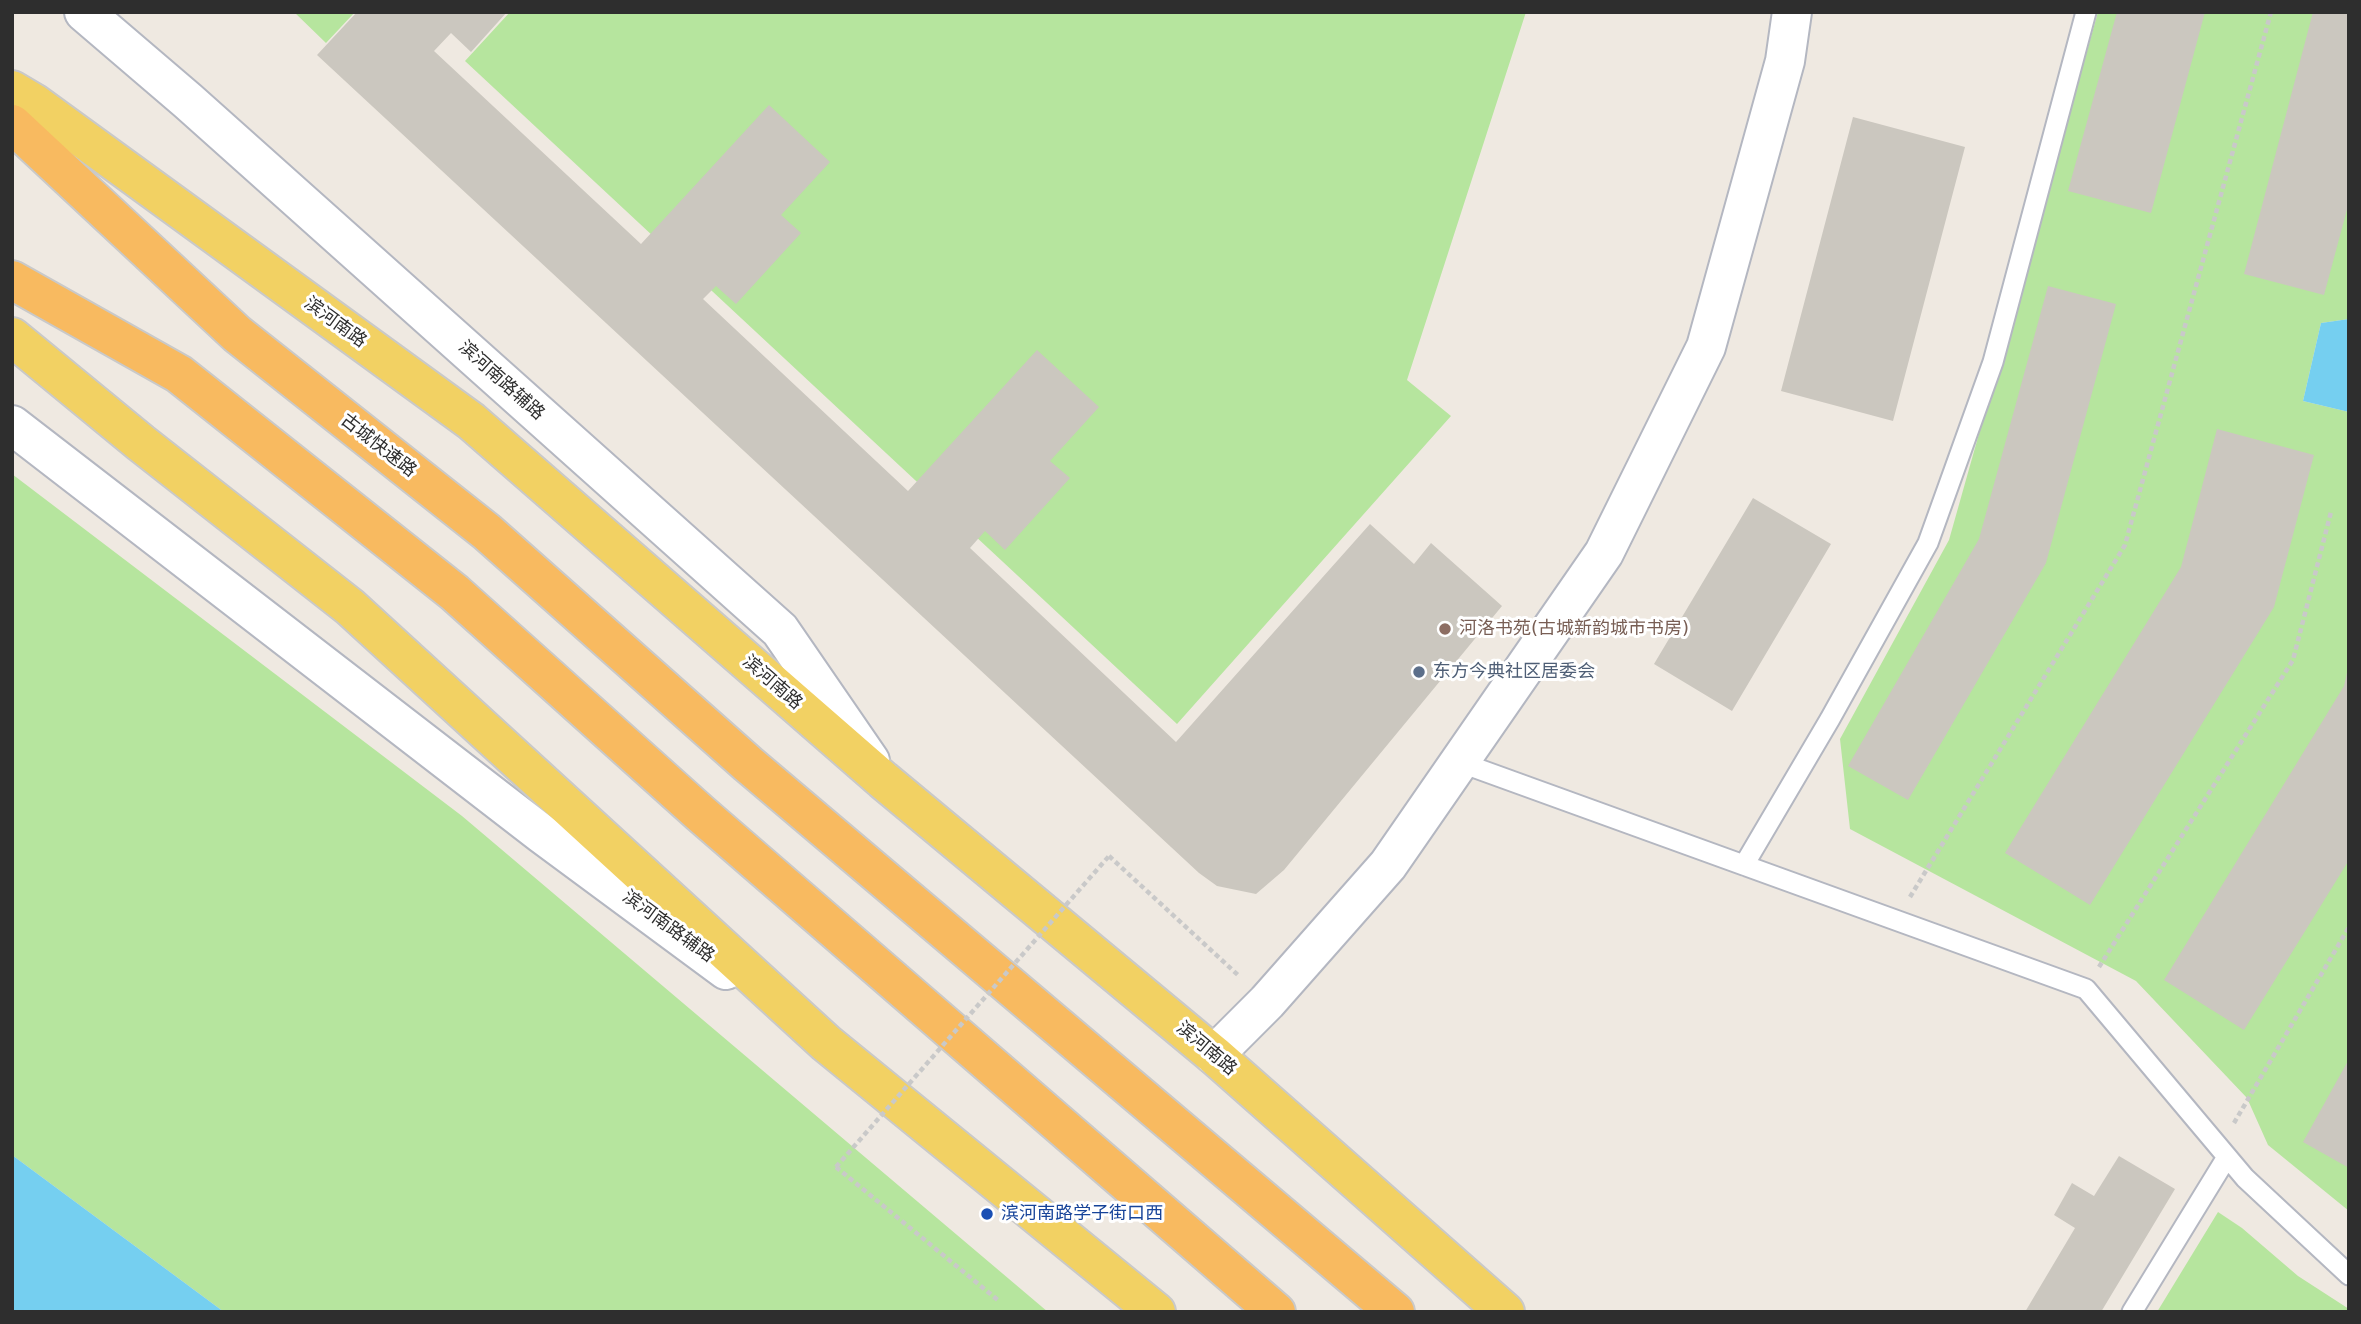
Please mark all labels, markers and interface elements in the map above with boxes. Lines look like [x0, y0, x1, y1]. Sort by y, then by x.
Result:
street label: 滨河南路 [300, 293, 370, 353]
street label: 滨河南路辅路 [454, 337, 548, 425]
street label: 古城快速路 [336, 410, 420, 482]
place label: 河洛书苑(古城新韵城市书房) [1459, 618, 1689, 640]
marker: 河洛书苑(古城新韵城市书房) [1437, 621, 1453, 637]
street label: 滨河南路 [738, 651, 806, 715]
place label: 东方今典社区居委会 [1433, 661, 1595, 683]
marker: 东方今典社区居委会 [1411, 664, 1427, 680]
street label: 滨河南路辅路 [618, 887, 718, 967]
street label: 滨河南路 [1171, 1018, 1241, 1080]
place label: 滨河南路学子街口西 [1001, 1203, 1163, 1225]
marker: 滨河南路学子街口西 [979, 1206, 995, 1222]

